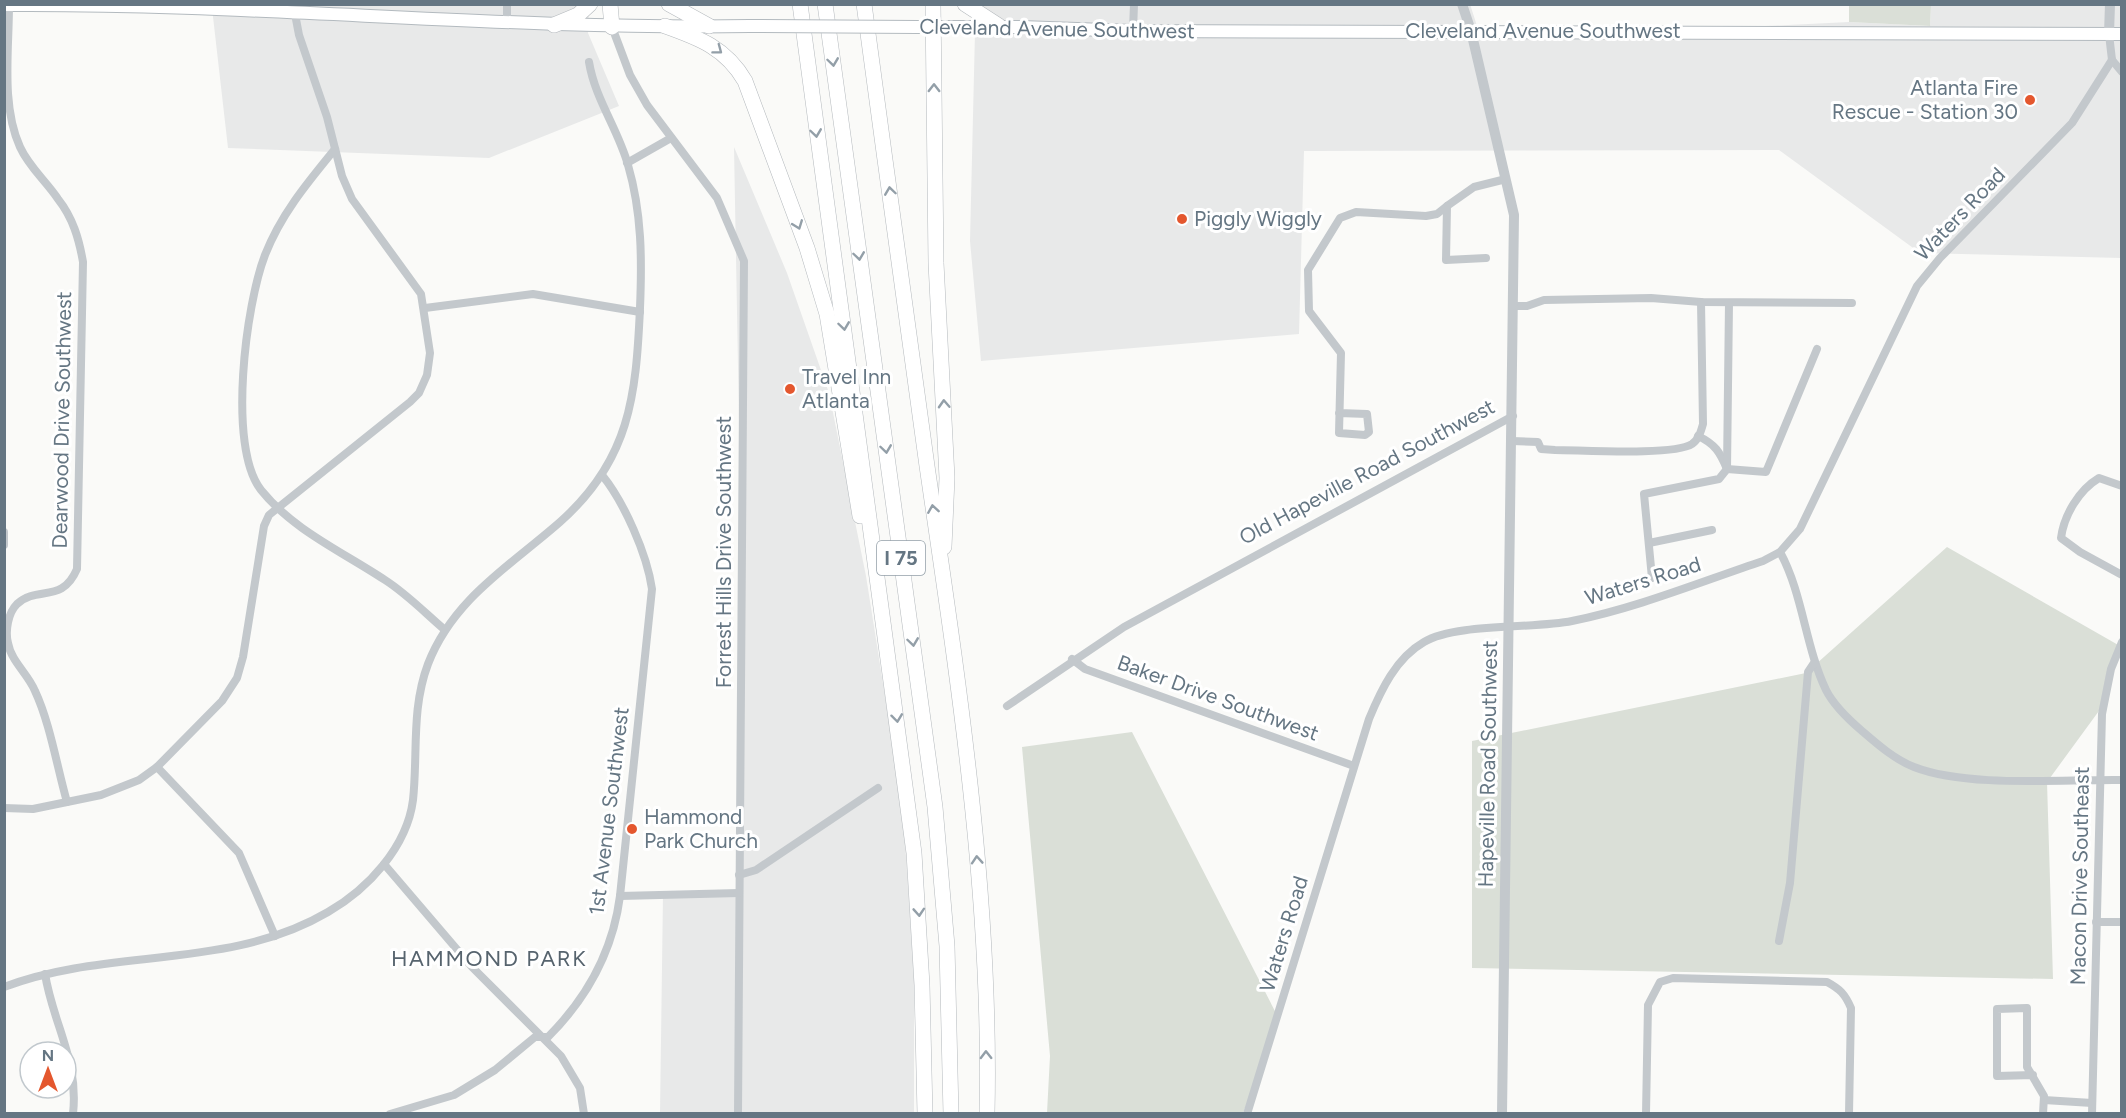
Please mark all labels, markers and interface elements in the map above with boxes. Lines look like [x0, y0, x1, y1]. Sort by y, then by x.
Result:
street label: Cleveland Avenue Southwest [919, 14, 1195, 43]
street label: Cleveland Avenue Southwest [1405, 18, 1681, 43]
one-way arrow [712, 42, 723, 53]
one-way arrow [827, 58, 839, 67]
place label: Atlanta Fire Rescue - Station 30 [1832, 75, 2018, 124]
one-way arrow [928, 83, 940, 92]
marker: Atlanta Fire Rescue - Station 30 [2023, 93, 2037, 107]
one-way arrow [810, 128, 822, 137]
street label: Waters Road [1909, 162, 2010, 265]
one-way arrow [884, 187, 896, 196]
place label: Piggly Wiggly [1194, 206, 1322, 231]
marker: Piggly Wiggly [1175, 212, 1189, 226]
one-way arrow [790, 219, 803, 230]
one-way arrow [853, 251, 865, 260]
street label: Dearwood Drive Southwest [47, 291, 76, 549]
one-way arrow [837, 321, 849, 330]
place label: Travel Inn Atlanta [802, 364, 891, 413]
marker: Travel Inn Atlanta [783, 382, 797, 396]
street label: Old Hapeville Road Southwest [1235, 394, 1499, 550]
one-way arrow [937, 400, 950, 409]
street label: Forrest Hills Drive Southwest [711, 416, 736, 688]
one-way arrow [880, 444, 892, 453]
one-way arrow [928, 505, 940, 514]
road number: I 75 [877, 541, 925, 575]
street label: Waters Road [1582, 551, 1704, 610]
one-way arrow [907, 637, 919, 647]
street label: Hapeville Road Southwest [1473, 640, 1502, 888]
street label: Baker Drive Southwest [1114, 649, 1322, 746]
street label: 1st Avenue Southwest [583, 705, 634, 916]
one-way arrow [891, 714, 903, 723]
street label: Macon Drive Southeast [2065, 766, 2094, 986]
place label: Hammond Park Church [644, 804, 758, 853]
marker: Hammond Park Church [625, 822, 639, 836]
one-way arrow [971, 856, 984, 865]
street label: Waters Road [1254, 873, 1313, 995]
one-way arrow [912, 908, 925, 917]
district label: HAMMOND PARK [391, 945, 587, 972]
north arrow [18, 1040, 78, 1100]
text: N [42, 1046, 54, 1065]
one-way arrow [980, 1051, 993, 1060]

